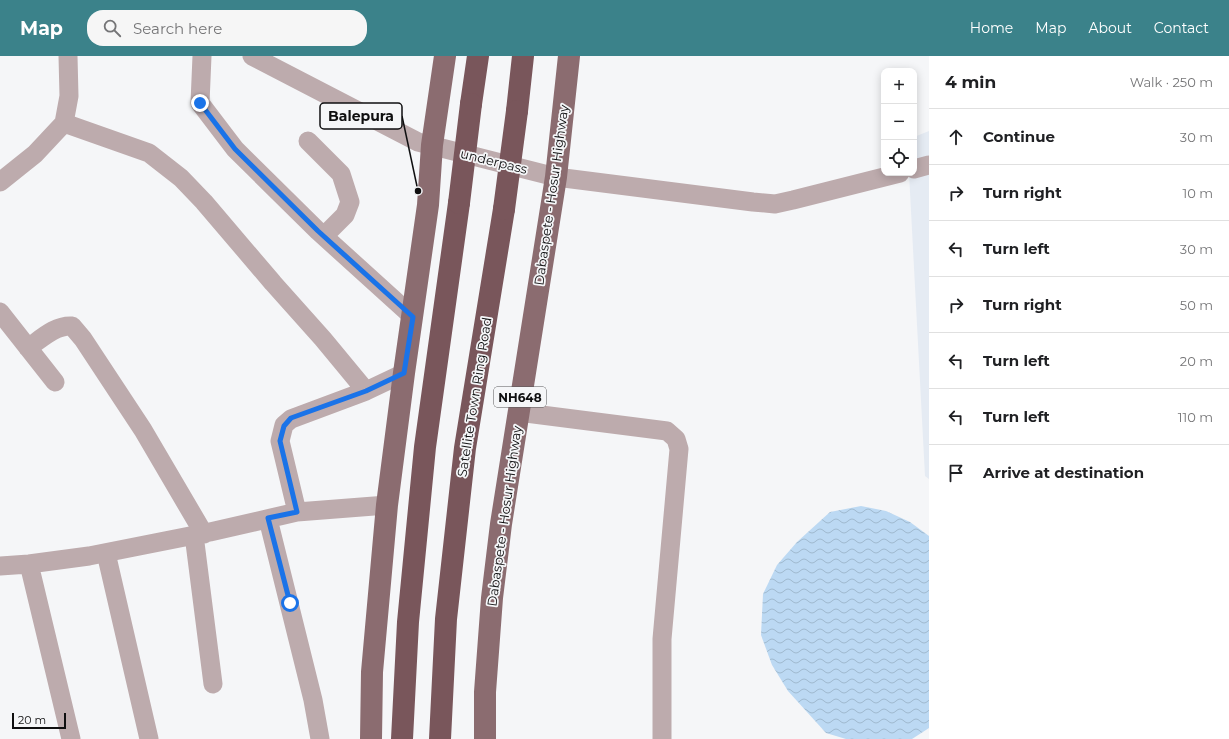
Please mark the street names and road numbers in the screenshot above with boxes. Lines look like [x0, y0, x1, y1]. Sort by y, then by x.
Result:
street label: Dabaspete - Hosur Highway [530, 103, 572, 286]
street label: underpass [459, 145, 529, 177]
street label: Satellite Town Ring Road [453, 316, 495, 478]
road number: NH648 [494, 387, 546, 407]
street label: Dabaspete - Hosur Highway [483, 424, 525, 607]

